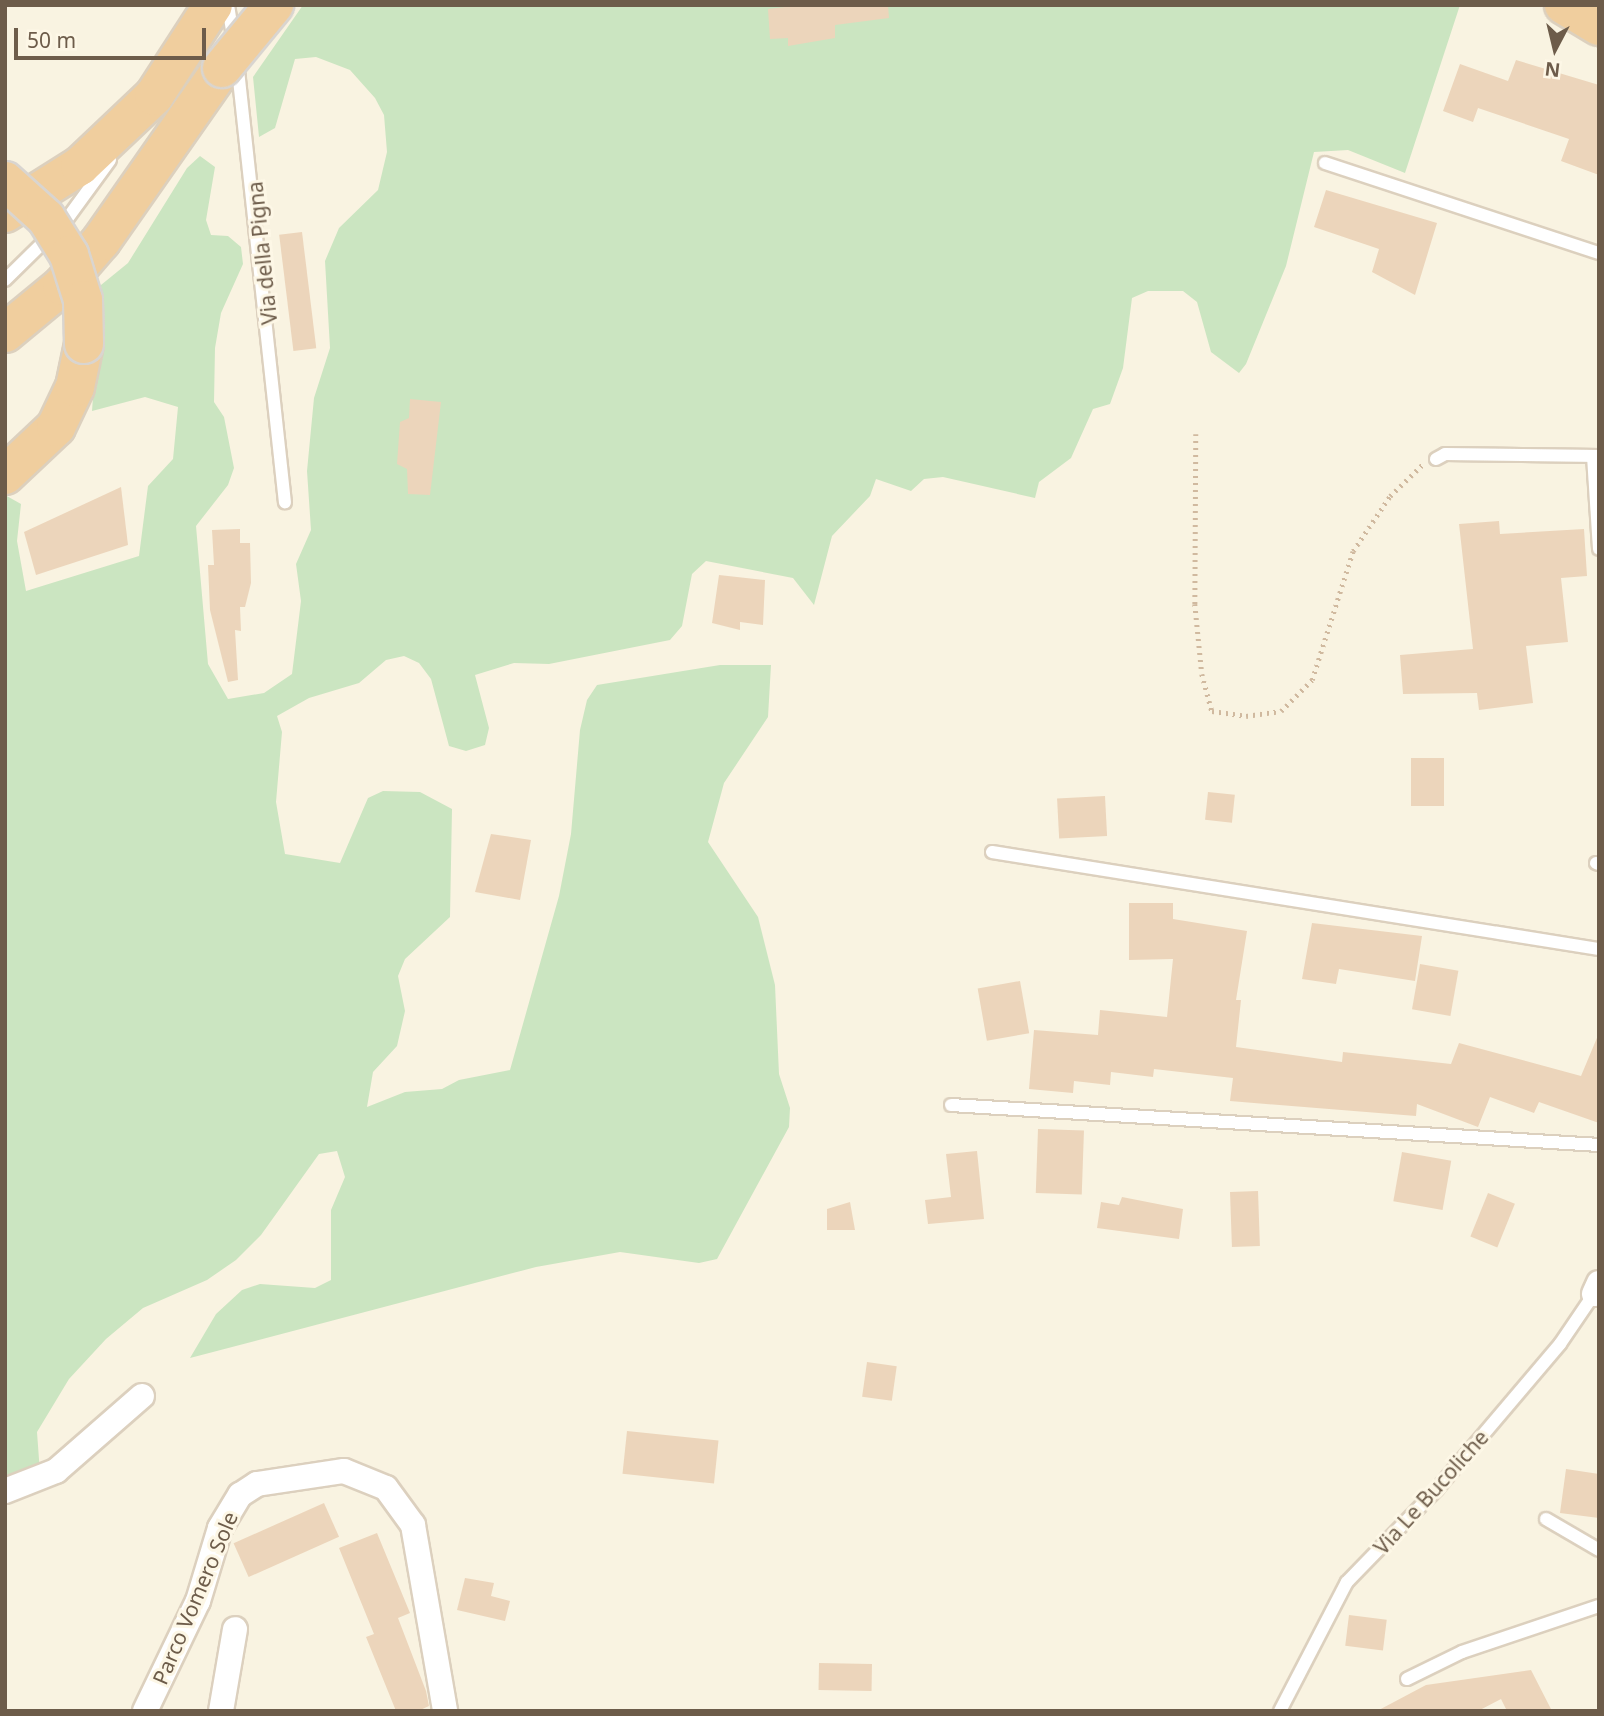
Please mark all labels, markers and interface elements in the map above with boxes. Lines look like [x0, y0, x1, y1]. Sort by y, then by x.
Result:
scale bar [18, 14, 210, 58]
north arrow [1520, 14, 1590, 84]
text: 50 m [27, 26, 76, 54]
text: N [1543, 56, 1562, 84]
street label: Via della Pigna [242, 180, 282, 326]
street label: Via Le Bucoliche [1369, 1425, 1493, 1559]
street label: Parco Vomero Sole [147, 1508, 243, 1688]

